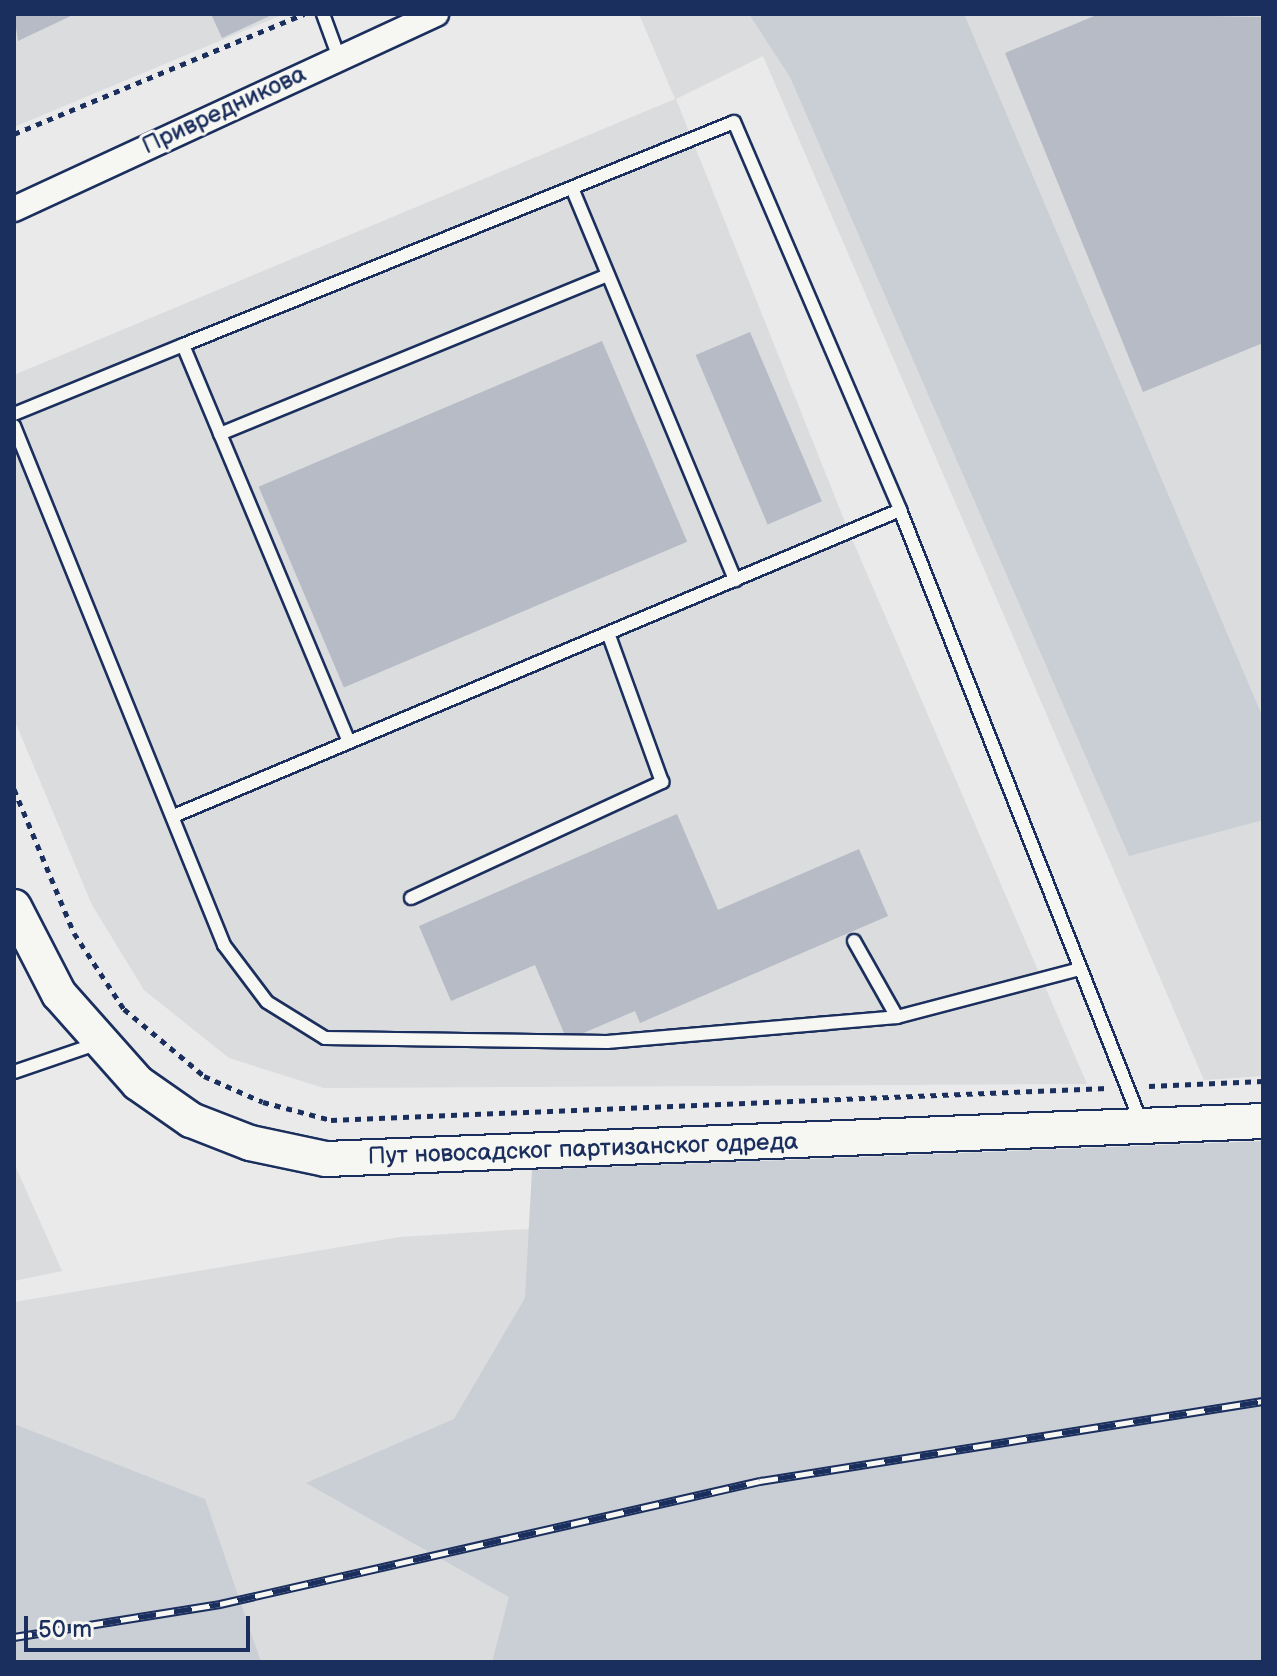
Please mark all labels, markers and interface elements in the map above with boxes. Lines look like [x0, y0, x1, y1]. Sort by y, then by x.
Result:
street label: Привредникова [137, 59, 311, 161]
street label: Пут новосадског партизанског одреда [367, 1127, 799, 1171]
scale bar [28, 1600, 254, 1650]
text: 50 m [38, 1615, 92, 1644]

